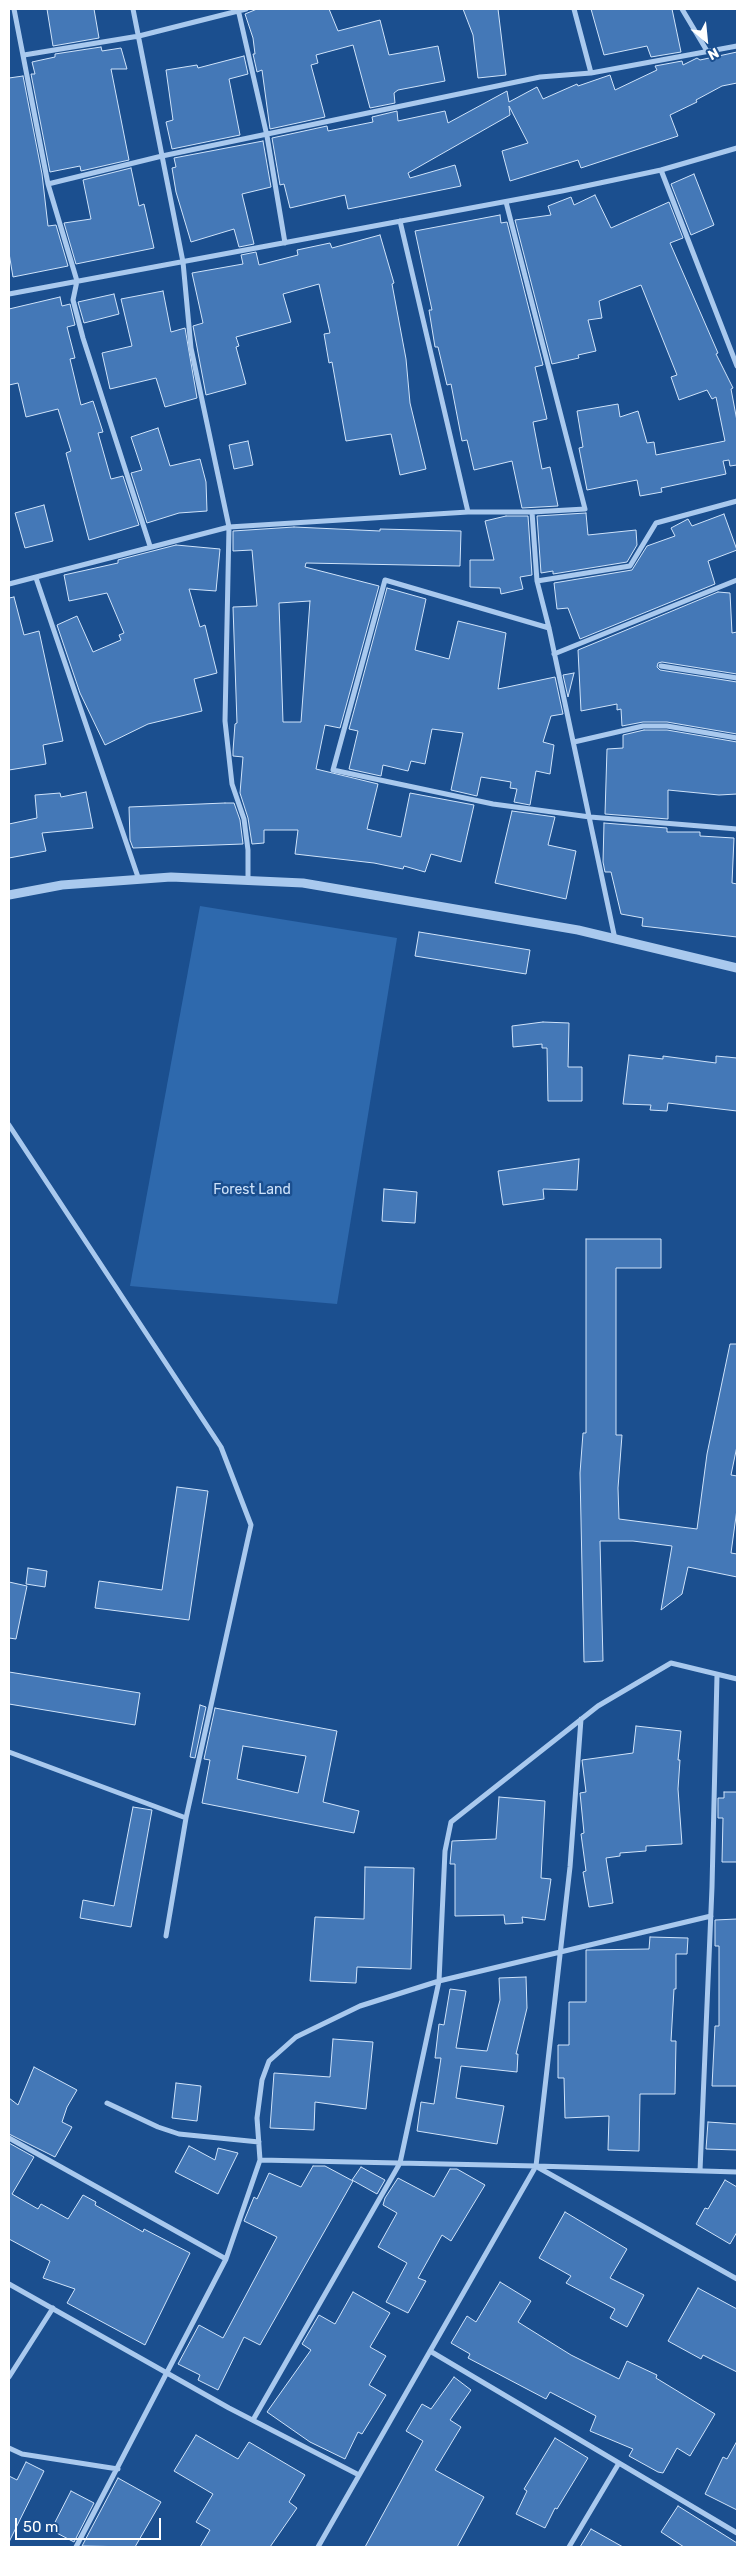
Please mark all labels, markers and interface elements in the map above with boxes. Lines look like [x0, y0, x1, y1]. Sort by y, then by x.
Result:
north arrow [681, 15, 731, 65]
text: N [705, 44, 722, 64]
park label: Forest Land [213, 1182, 291, 1198]
scale bar [18, 2508, 164, 2540]
text: 50 m [23, 2518, 58, 2536]

